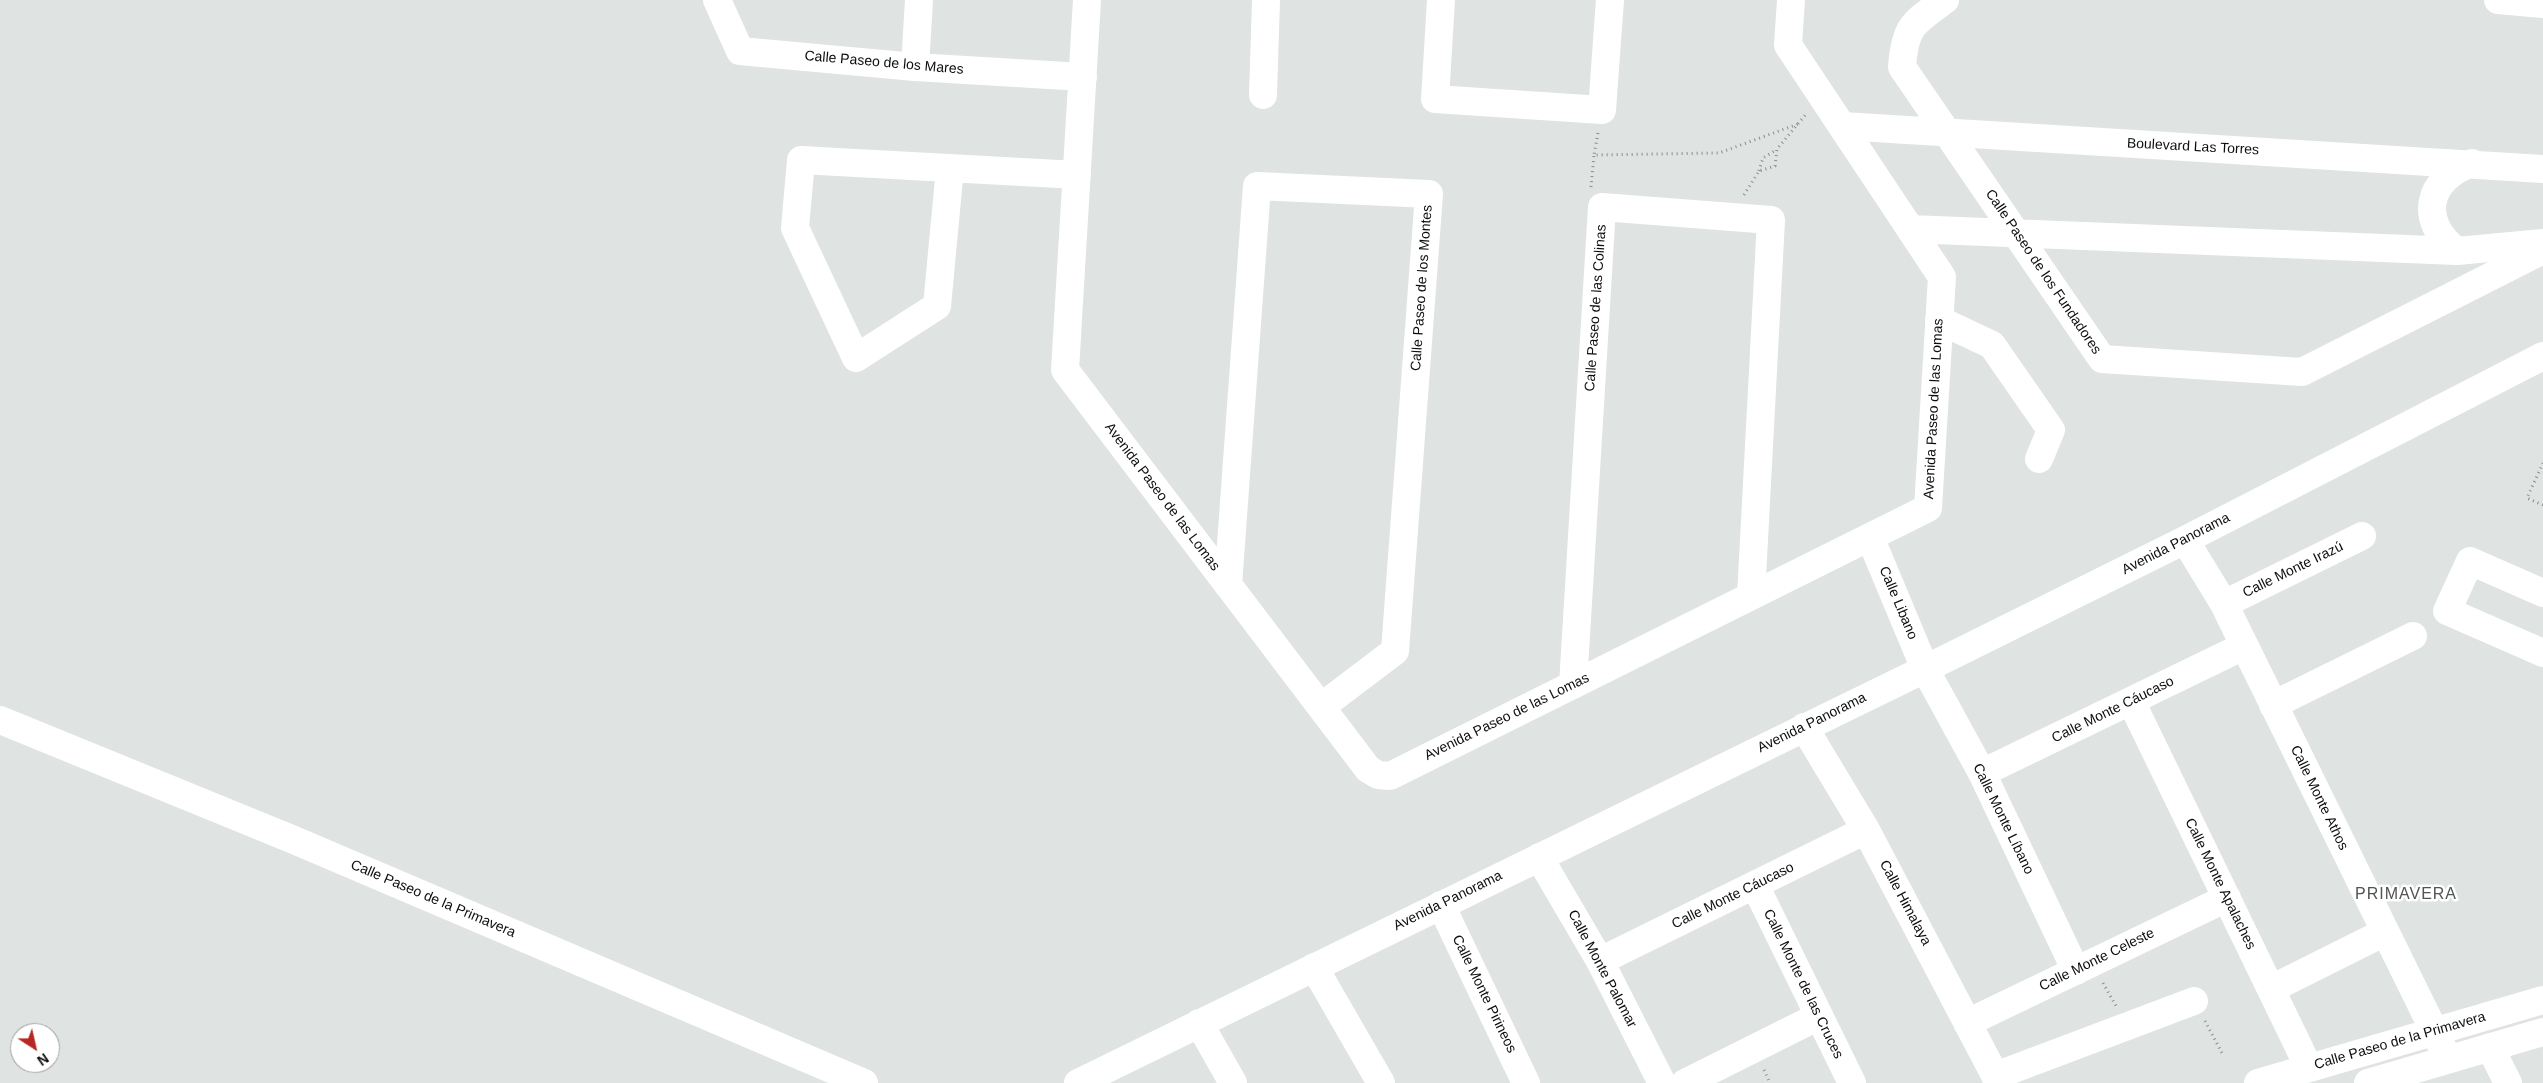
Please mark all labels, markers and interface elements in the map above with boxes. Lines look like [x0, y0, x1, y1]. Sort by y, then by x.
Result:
street label: Calle Paseo de los Mares [804, 48, 964, 78]
street label: Boulevard Las Torres [2127, 135, 2259, 159]
street label: Calle Paseo de los Fundadores [1981, 186, 2105, 358]
street label: Calle Paseo de los Montes [1408, 204, 1436, 372]
street label: Calle Paseo de las Colinas [1582, 224, 1610, 392]
street label: Avenida Paseo de las Lomas [1921, 318, 1947, 500]
street label: Avenida Paseo de las Lomas [1101, 420, 1223, 574]
street label: Avenida Panorama [2119, 510, 2233, 578]
street label: Calle Monte Irazú [2240, 538, 2346, 602]
street label: Calle Libano [1875, 564, 1921, 642]
street label: Avenida Paseo de las Lomas [1422, 670, 1592, 764]
street label: Calle Monte Cáucaso [2049, 673, 2177, 747]
street label: Avenida Panorama [1755, 689, 1869, 757]
street label: Calle Monte Athos [2286, 743, 2352, 853]
street label: Calle Monte Líbano [1969, 761, 2037, 877]
street label: Calle Monte Apalaches [2181, 816, 2259, 952]
street label: Calle Paseo de la Primavera [348, 857, 518, 941]
street label: Calle Himalaya [1875, 857, 1935, 949]
street label: Calle Monte Cáucaso [1669, 859, 1797, 933]
street label: Avenida Panorama [1391, 867, 1505, 935]
district label: PRIMAVERA [2354, 885, 2458, 905]
street label: Calle Monte Palomar [1564, 907, 1640, 1031]
street label: Calle Monte de las Cruces [1759, 907, 1847, 1061]
street label: Calle Monte Celeste [2037, 925, 2157, 995]
street label: Calle Monte Pirineos [1448, 932, 1520, 1056]
street label: Calle Paseo de la Primavera [2312, 1008, 2488, 1074]
north arrow [10, 1023, 60, 1073]
text: N [34, 1050, 52, 1069]

